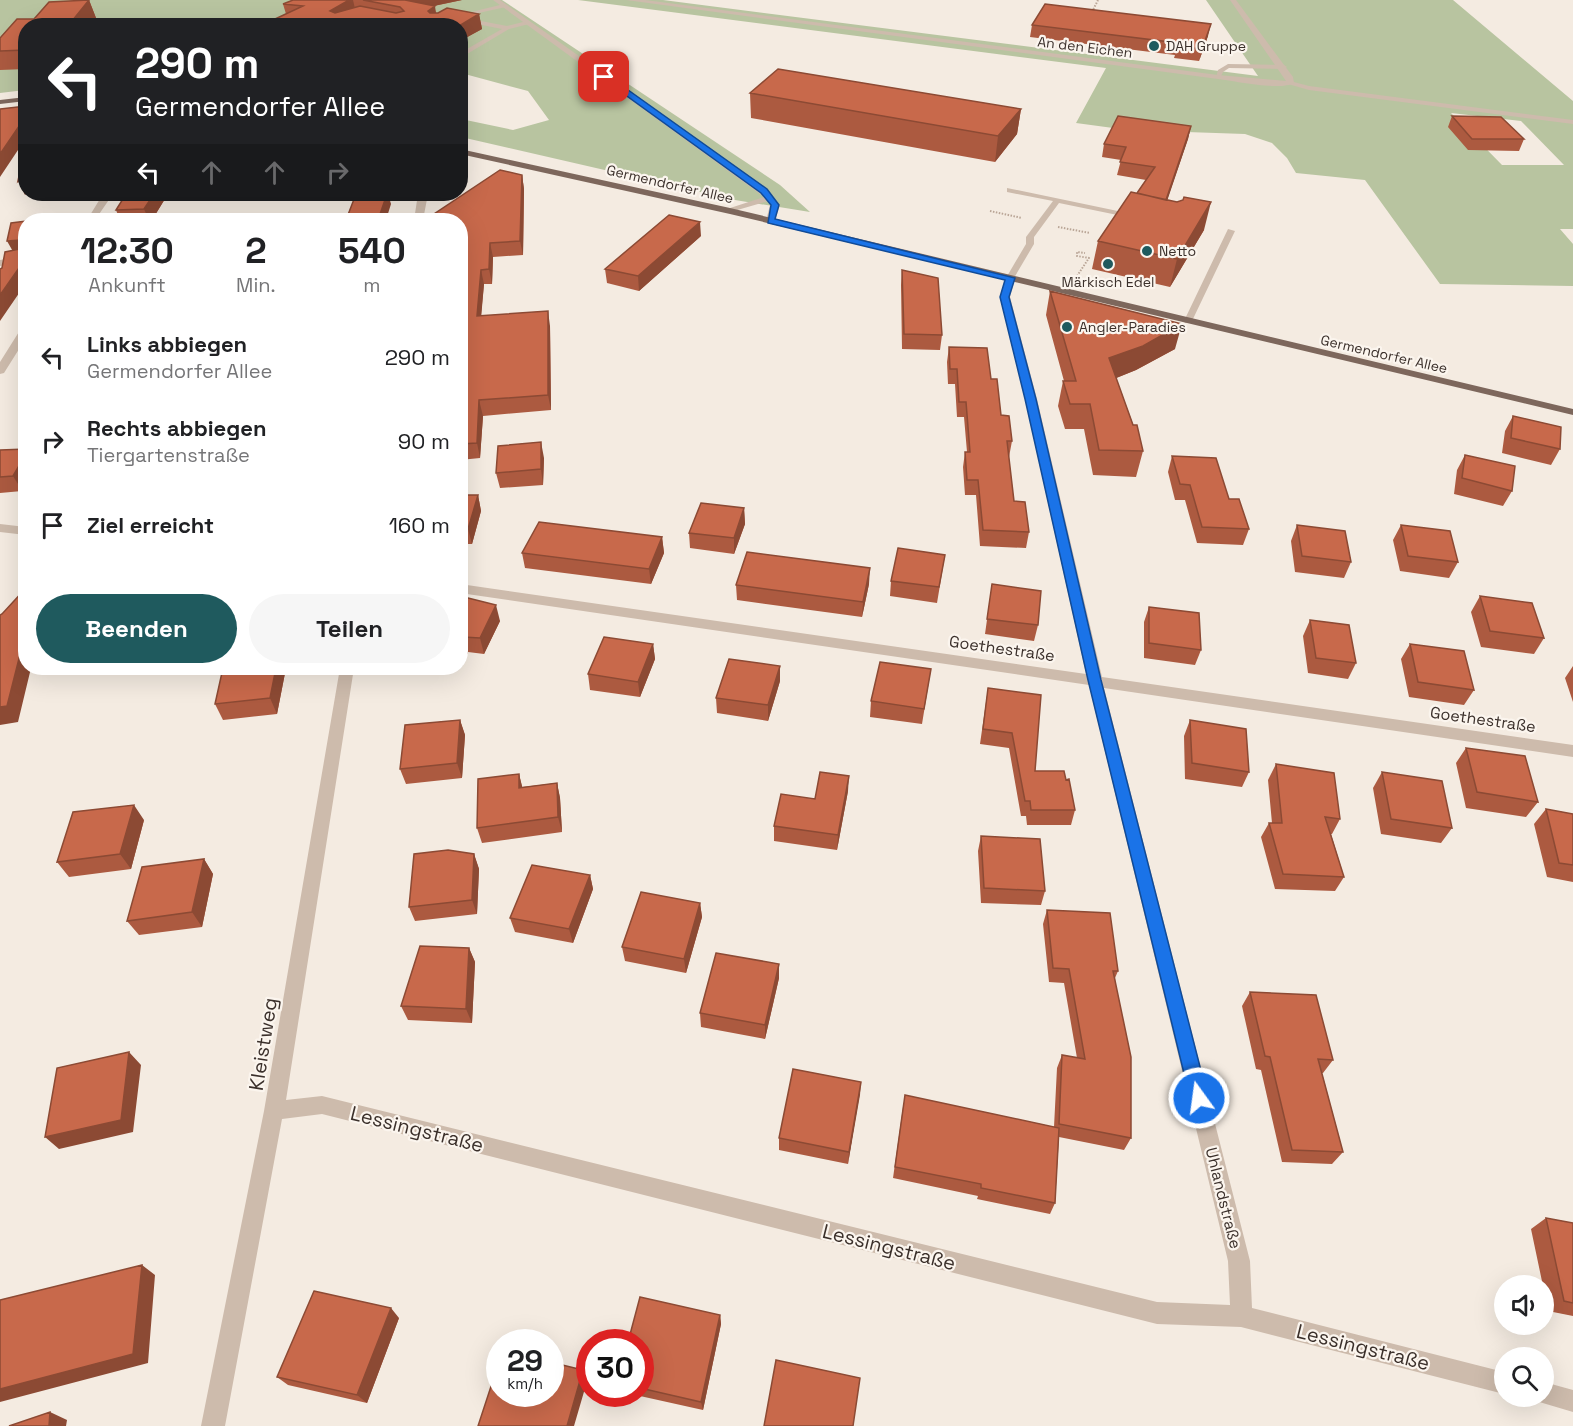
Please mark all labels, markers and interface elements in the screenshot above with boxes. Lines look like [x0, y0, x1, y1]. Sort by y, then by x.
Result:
street label: An den Eichen [1036, 32, 1134, 62]
text: 290 m [135, 37, 260, 90]
place label: DAH Gruppe [1166, 37, 1246, 55]
marker: DAH Gruppe [1147, 39, 1161, 53]
icon: left [36, 42, 114, 120]
pin [578, 51, 629, 102]
icon: arrive [587, 60, 620, 93]
text: Germendorfer Allee [135, 89, 385, 124]
icon: left [132, 156, 165, 189]
icon: ahead [195, 156, 228, 189]
icon: ahead [258, 156, 291, 189]
icon: right [321, 156, 354, 189]
street label: Germendorfer Allee [605, 161, 735, 207]
text: 12:30 [80, 228, 174, 274]
text: 2 [245, 228, 267, 274]
text: 540 [338, 228, 406, 274]
place label: Netto [1159, 242, 1196, 260]
marker: Netto [1140, 244, 1154, 258]
marker: Märkisch Edel [1101, 257, 1115, 271]
text: Ankunft [88, 272, 166, 298]
text: Min. [236, 272, 276, 298]
text: m [363, 272, 380, 298]
place label: Märkisch Edel [1062, 273, 1154, 291]
place label: Angler-Paradies [1079, 318, 1186, 336]
marker: Angler-Paradies [1060, 320, 1074, 334]
text: Links abbiegen [87, 330, 247, 358]
street label: Germendorfer Allee [1319, 331, 1449, 377]
icon: left [36, 341, 69, 374]
text: 290 m [385, 343, 450, 371]
text: Germendorfer Allee [87, 358, 272, 384]
text: Rechts abbiegen [87, 414, 267, 442]
icon: right [36, 425, 69, 458]
text: 90 m [398, 427, 450, 455]
text: Tiergartenstraße [87, 442, 250, 468]
icon: arrive [36, 509, 69, 542]
text: Ziel erreicht [87, 511, 214, 539]
text: 160 m [389, 511, 450, 539]
button: Beenden [36, 594, 237, 663]
button: Teilen [249, 594, 450, 663]
street label: Goethestraße [948, 631, 1056, 666]
street label: Goethestraße [1429, 702, 1537, 737]
street label: Kleistweg [243, 996, 283, 1092]
position arrow [1167, 1066, 1231, 1130]
street label: Lessingstraße [348, 1100, 486, 1158]
street label: Uhlandstraße [1201, 1145, 1246, 1251]
street label: Lessingstraße [820, 1218, 958, 1276]
map controls [1494, 1275, 1554, 1407]
button: sound [1494, 1275, 1554, 1335]
street label: Lessingstraße [1294, 1318, 1432, 1376]
speed limit sign: 30 [576, 1329, 654, 1407]
text: 29 [507, 1341, 543, 1380]
button: search [1494, 1347, 1554, 1407]
text: km/h [507, 1374, 543, 1393]

